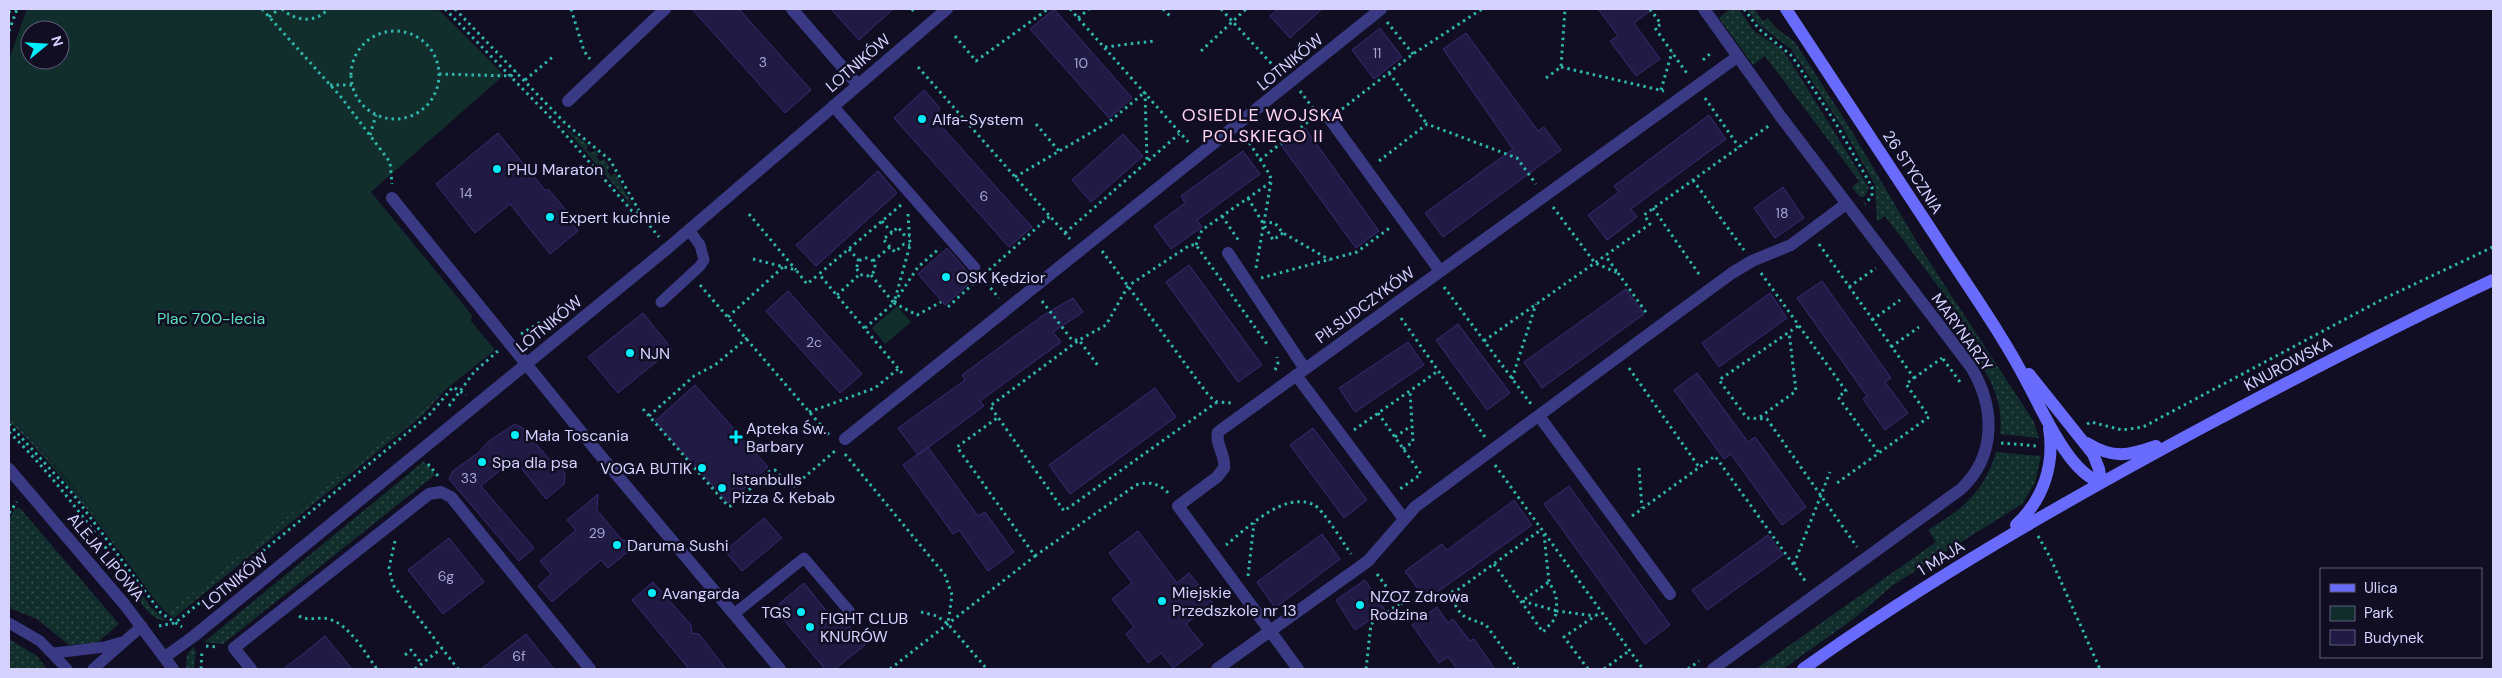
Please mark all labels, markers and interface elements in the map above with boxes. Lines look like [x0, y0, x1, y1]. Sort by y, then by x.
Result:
north arrow [20, 20, 70, 70]
street label: LOTNIKÓW [821, 29, 895, 97]
street label: LOTNIKÓW [1253, 29, 1328, 95]
text: N [47, 33, 68, 49]
house number: 11 [1373, 44, 1381, 62]
house number: 3 [759, 53, 767, 71]
house number: 10 [1074, 54, 1088, 72]
district label: OSIEDLE WOJSKA POLSKIEGO II [1182, 103, 1344, 148]
place label: Alfa-System [932, 109, 1023, 130]
marker: Alfa-System [916, 113, 928, 125]
street label: 26 STYCZNIA [1878, 126, 1948, 218]
place label: PHU Maraton [507, 159, 603, 180]
marker: PHU Maraton [491, 163, 503, 175]
house number: 14 [460, 184, 473, 202]
house number: 6 [980, 187, 988, 205]
house number: 18 [1776, 204, 1788, 222]
place label: Expert kuchnie [560, 207, 670, 228]
marker: Expert kuchnie [544, 211, 556, 223]
street label: PIŁSUDCZYKÓW [1311, 262, 1419, 348]
place label: OSK Kędzior [956, 267, 1046, 288]
marker: OSK Kędzior [940, 271, 952, 283]
street label: MARYNARZY [1927, 289, 1997, 375]
street label: LOTNIKÓW [512, 291, 587, 357]
park label: Plac 700-lecia [157, 308, 265, 329]
street label: KNUROWSKA [2240, 332, 2336, 396]
house number: 2c [806, 333, 822, 351]
place label: NJN [640, 343, 670, 364]
marker: NJN [624, 347, 636, 359]
place label: Apteka Św. Barbary [746, 418, 827, 457]
place label: Mała Toscania [525, 425, 629, 446]
marker: Mała Toscania [509, 429, 521, 441]
marker: Apteka Św. Barbary [730, 431, 742, 443]
place label: Spa dla psa [492, 452, 578, 473]
marker: Spa dla psa [476, 456, 488, 468]
place label: VOGA BUTIK [600, 458, 692, 479]
marker: VOGA BUTIK [696, 462, 708, 474]
house number: 33 [461, 469, 477, 487]
place label: Istanbulls Pizza & Kebab [732, 469, 835, 508]
marker: Istanbulls Pizza & Kebab [716, 482, 728, 494]
street label: ALEJA LIPOWA [63, 509, 149, 606]
house number: 29 [589, 524, 606, 542]
place label: Daruma Sushi [627, 535, 729, 556]
street label: 1 MAJA [1914, 535, 1969, 581]
marker: Daruma Sushi [611, 539, 623, 551]
street label: LOTNIKÓW [198, 548, 273, 614]
house number: 6g [438, 567, 454, 585]
legend [2320, 568, 2482, 658]
text: Ulica [2364, 578, 2398, 598]
place label: Miejskie Przedszkole nr 13 [1172, 582, 1297, 621]
place label: Avangarda [662, 583, 740, 604]
place label: NZOZ Zdrowa Rodzina [1370, 586, 1469, 625]
marker: Avangarda [646, 587, 658, 599]
marker: Miejskie Przedszkole nr 13 [1156, 595, 1168, 607]
marker: NZOZ Zdrowa Rodzina [1354, 599, 1366, 611]
place label: TGS [761, 602, 791, 623]
text: Park [2364, 603, 2394, 623]
marker: TGS [795, 606, 807, 618]
place label: FIGHT CLUB KNURÓW [820, 608, 908, 647]
marker: FIGHT CLUB KNURÓW [804, 621, 816, 633]
text: Budynek [2364, 628, 2425, 648]
house number: 6f [512, 647, 526, 665]

